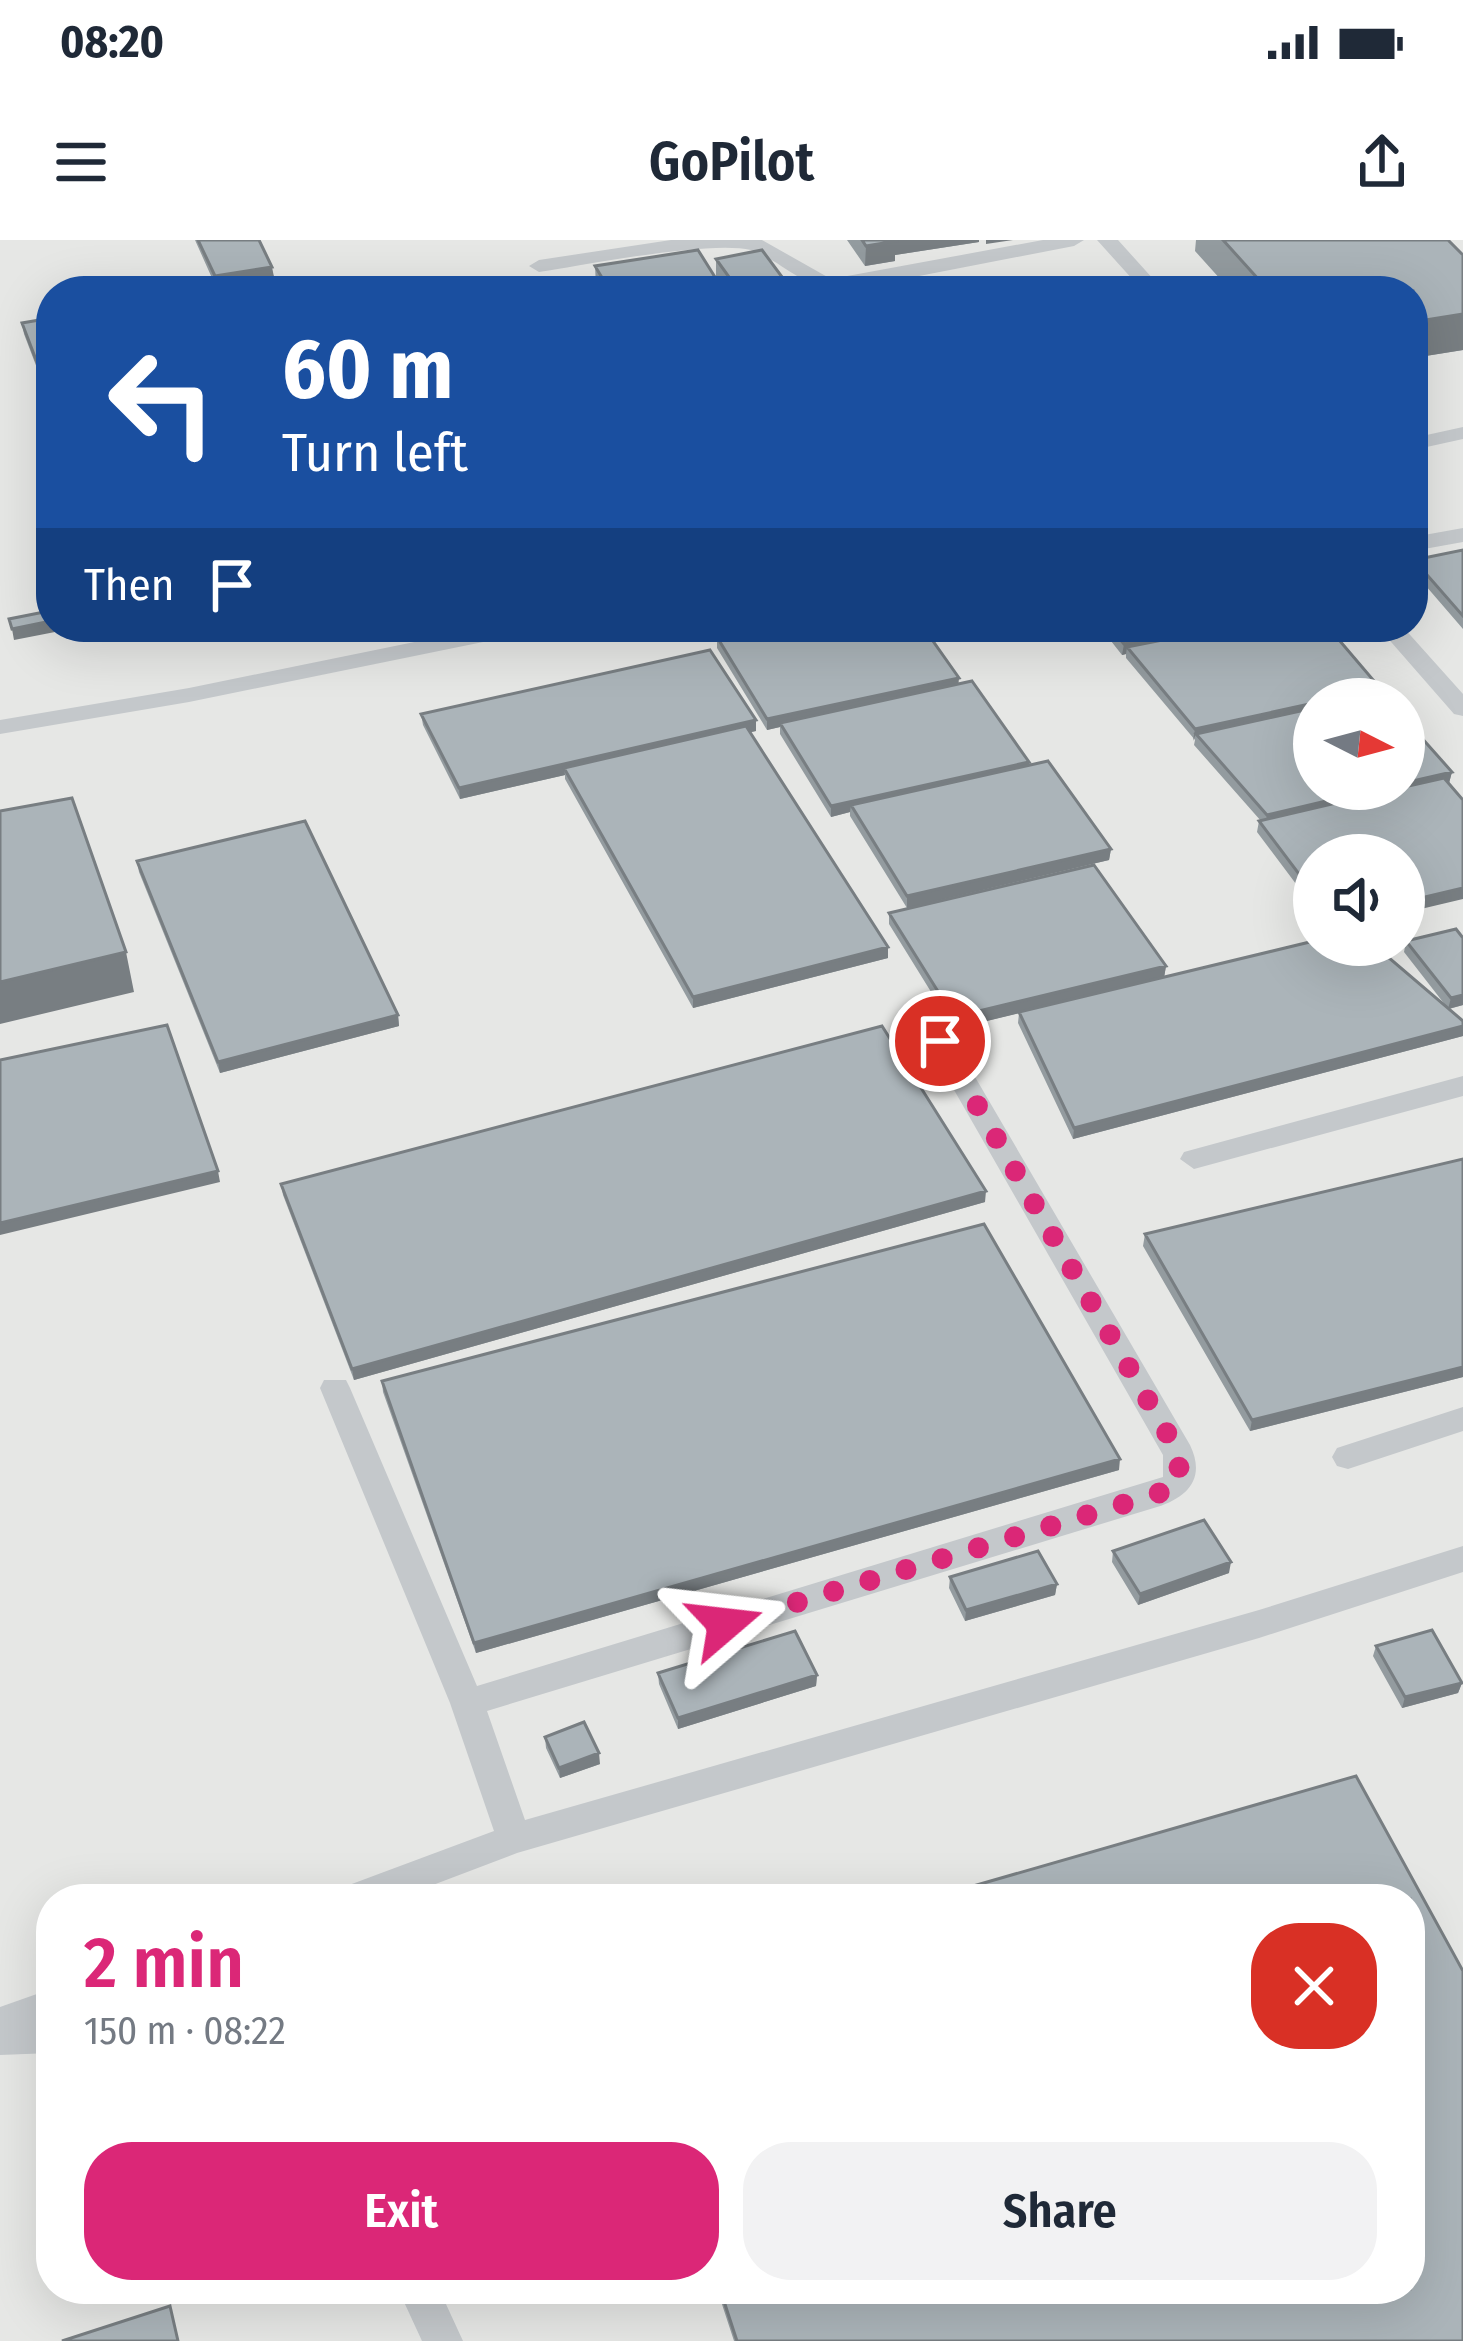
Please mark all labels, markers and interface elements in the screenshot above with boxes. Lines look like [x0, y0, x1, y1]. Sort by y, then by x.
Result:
text: 08:20 [60, 15, 164, 69]
icon: menu [48, 129, 114, 195]
icon: share [1349, 129, 1415, 195]
text: GoPilot [649, 130, 814, 194]
text: 60 m [282, 319, 453, 420]
icon: left [84, 324, 240, 480]
text: Turn left [282, 421, 468, 485]
icon: arrive [199, 552, 265, 618]
text: Then [84, 558, 175, 612]
north arrow [1293, 678, 1425, 810]
map controls [1293, 678, 1425, 966]
button: sound [1293, 834, 1425, 966]
pin [889, 990, 991, 1092]
icon: arrive [907, 1008, 973, 1074]
position arrow [662, 1561, 788, 1687]
text: 2 min [84, 1920, 244, 2006]
button: close [1251, 1923, 1377, 2049]
text: 150 m · 08:22 [84, 2008, 286, 2054]
button: Exit [84, 2142, 719, 2280]
button: Share [743, 2142, 1377, 2280]

